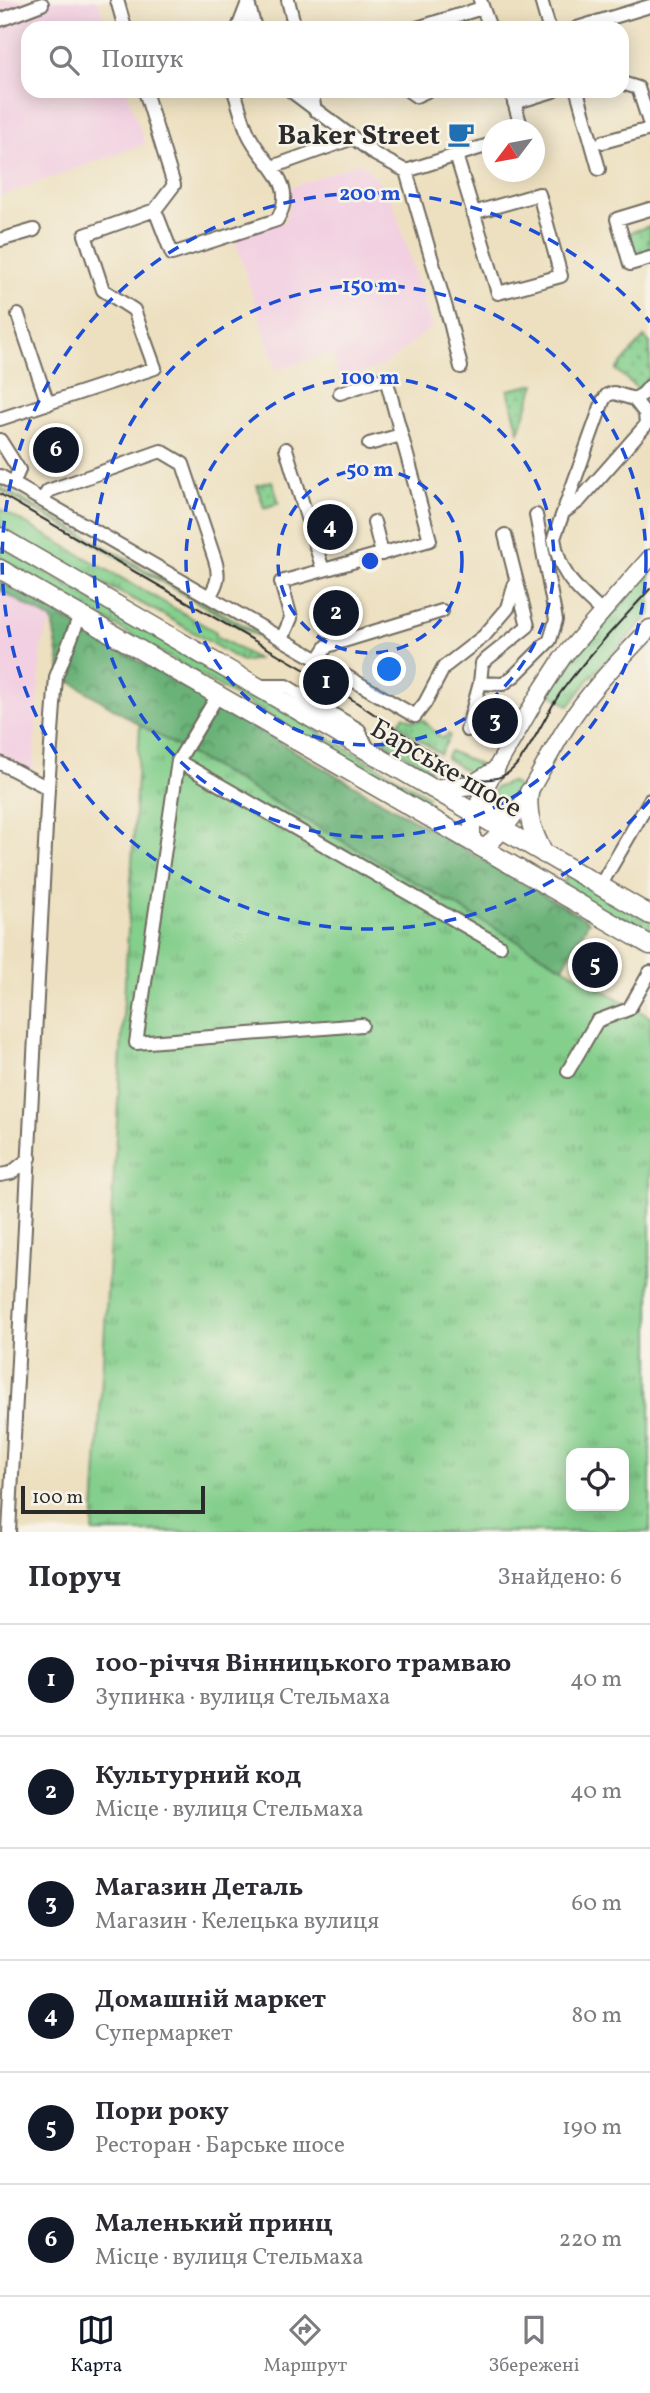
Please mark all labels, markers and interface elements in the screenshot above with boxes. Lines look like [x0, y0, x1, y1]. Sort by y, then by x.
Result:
search box [21, 21, 629, 98]
icon: search [45, 41, 83, 79]
text: Пошук [101, 42, 183, 78]
place label: Baker Street [278, 117, 440, 156]
cafe icon: Baker Street [446, 119, 476, 149]
north arrow [482, 119, 545, 182]
text: 200 m [339, 180, 401, 209]
text: 150 m [342, 272, 398, 301]
text: 100 m [340, 364, 400, 393]
pin: 6 [33, 424, 79, 476]
text: 50 m [346, 456, 394, 485]
pin: 4 [307, 501, 353, 553]
centre of rings [358, 549, 382, 573]
pin: 2 [313, 587, 359, 639]
your location [372, 652, 406, 686]
pin: 1 [303, 656, 349, 708]
pin: 3 [472, 695, 518, 747]
street label: Барське шосе [362, 710, 529, 829]
pin: 5 [572, 939, 618, 991]
map controls [566, 1448, 629, 1511]
button: locate [566, 1448, 629, 1511]
scale bar [21, 1483, 205, 1515]
text: 100 m [32, 1485, 83, 1511]
text: Поруч [28, 1557, 121, 1599]
text: Знайдено: 6 [498, 1562, 622, 1594]
text: 100-річчя Вінницького трамваю [95, 1646, 511, 1682]
text: 1 [46, 1664, 56, 1696]
text: 40 m [570, 1664, 622, 1696]
text: Зупинка · вулиця Стельмаха [95, 1682, 391, 1714]
text: Культурний код [95, 1758, 301, 1794]
text: 2 [45, 1776, 57, 1808]
text: 40 m [570, 1776, 622, 1808]
text: Місце · вулиця Стельмаха [95, 1794, 364, 1826]
text: Магазин Деталь [95, 1870, 303, 1906]
text: 3 [45, 1888, 57, 1920]
text: 60 m [572, 1888, 622, 1920]
text: Магазин · Келецька вулиця [95, 1906, 379, 1938]
text: Домашній маркет [95, 1982, 326, 2018]
text: 4 [44, 2000, 58, 2032]
text: 80 m [572, 2000, 622, 2032]
text: Супермаркет [95, 2018, 233, 2050]
text: Пори року [95, 2094, 229, 2130]
text: 5 [45, 2112, 57, 2144]
text: 190 m [562, 2112, 622, 2144]
text: Ресторан · Барське шосе [95, 2130, 345, 2162]
text: Маленький принц [95, 2206, 333, 2242]
text: 6 [45, 2224, 57, 2256]
text: 220 m [559, 2224, 622, 2256]
text: Місце · вулиця Стельмаха [95, 2242, 364, 2274]
tab: Карта [71, 2311, 122, 2379]
tab: Маршрут [263, 2311, 347, 2379]
tab: Збережені [488, 2311, 579, 2379]

